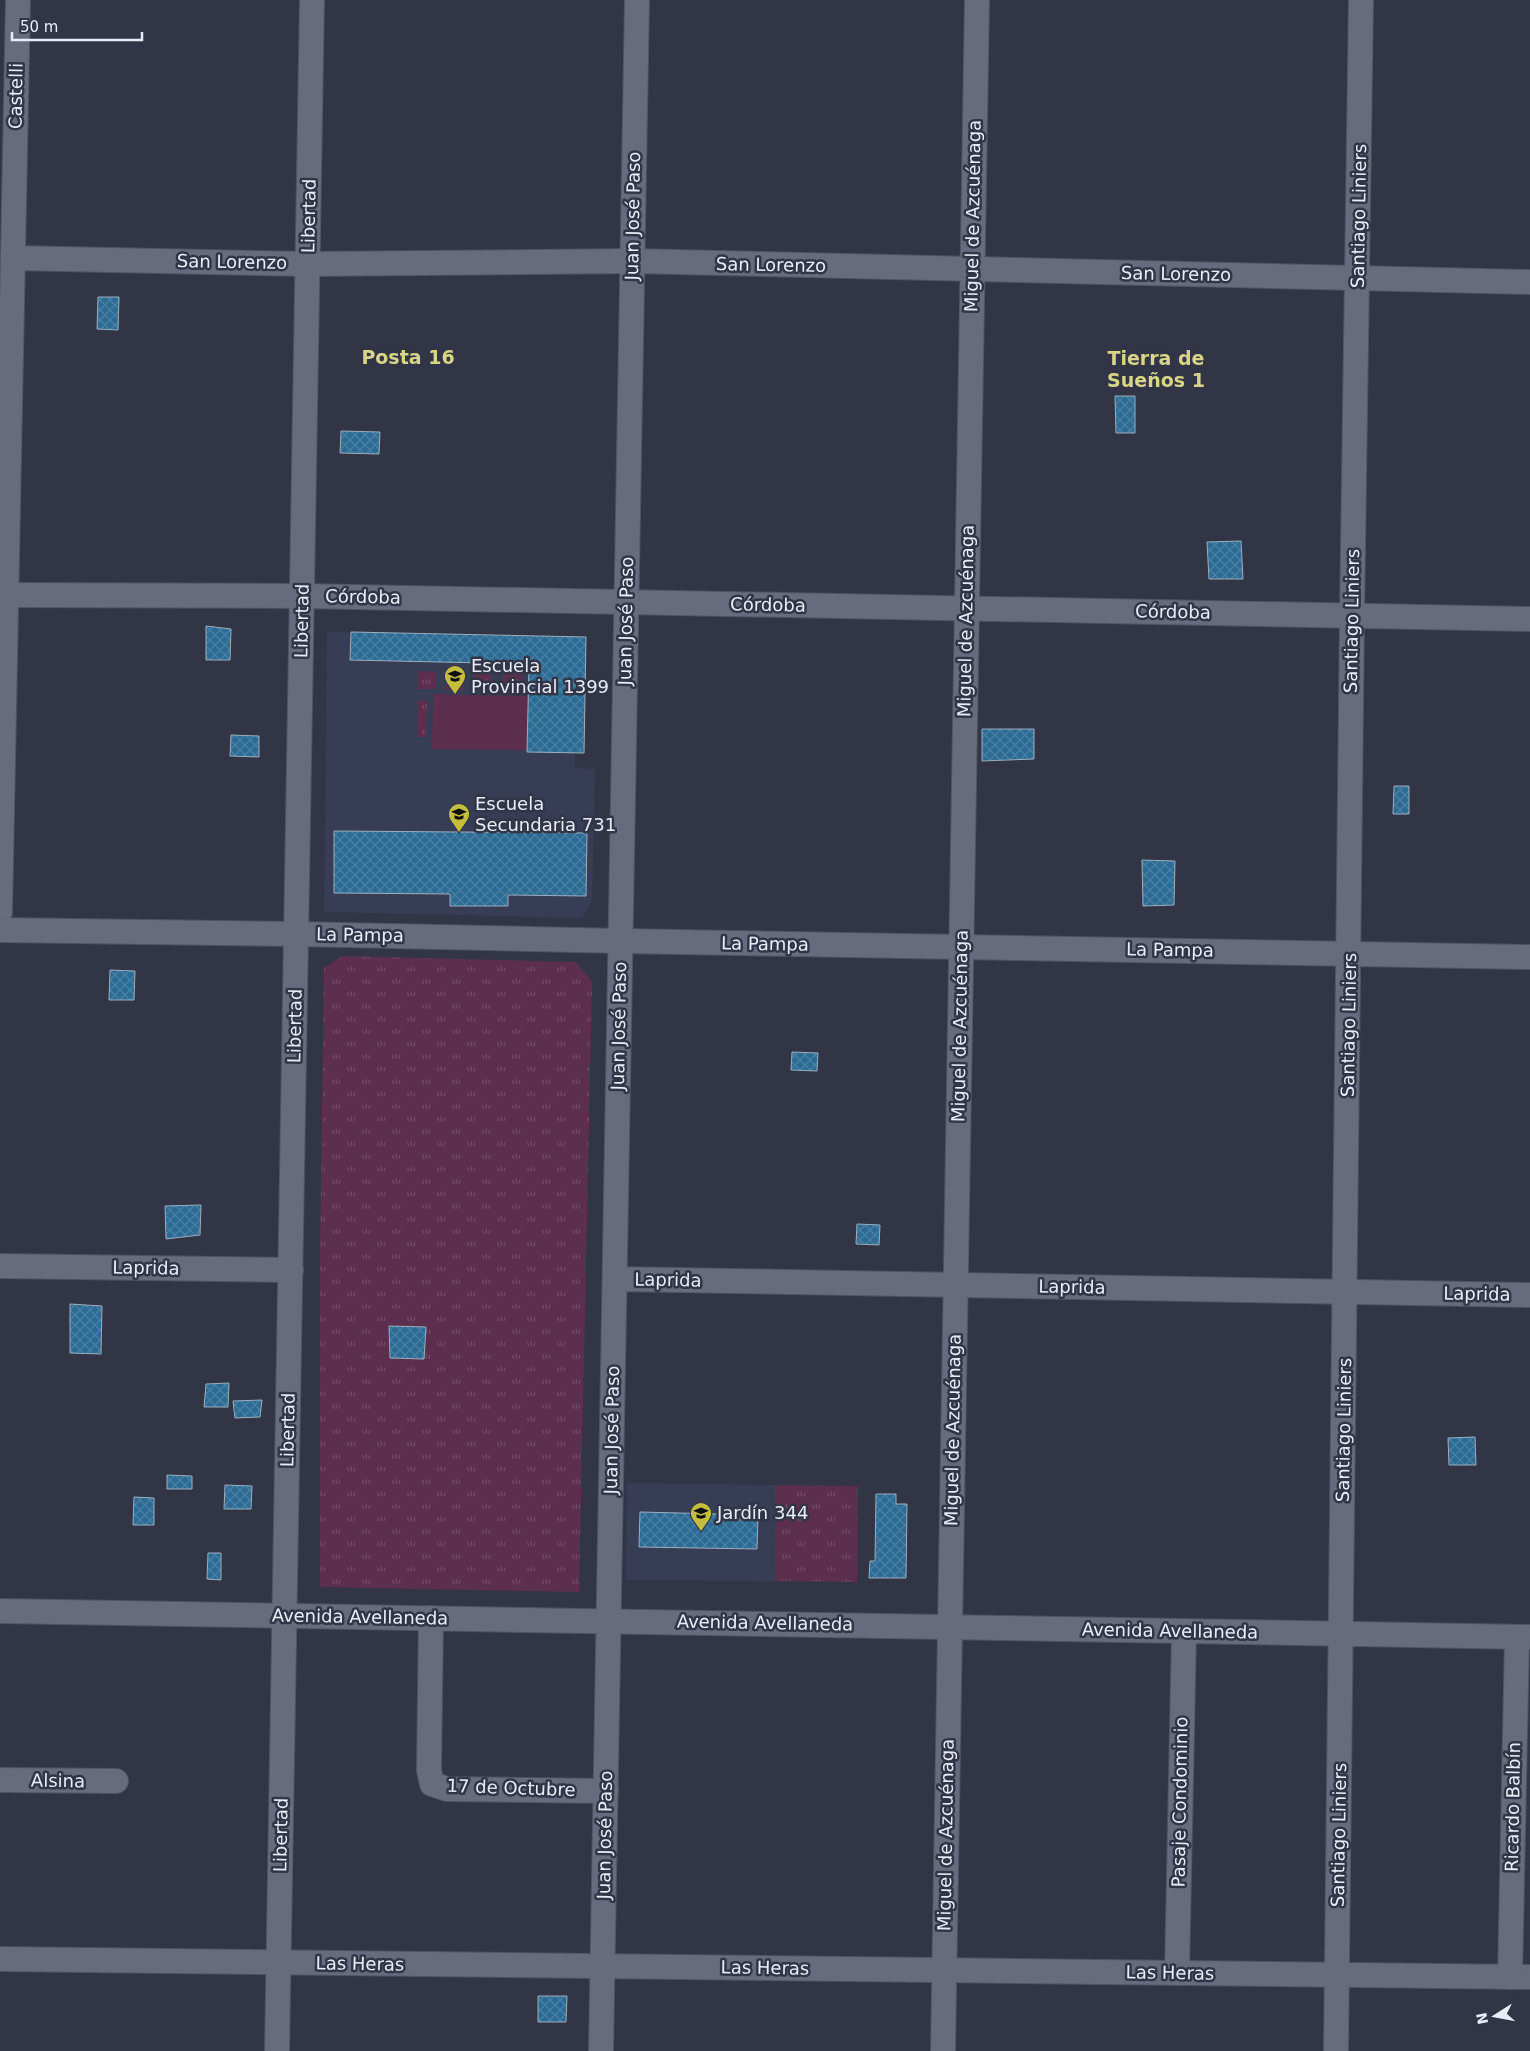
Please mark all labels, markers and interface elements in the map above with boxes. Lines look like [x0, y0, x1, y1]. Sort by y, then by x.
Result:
scale bar [12, 10, 142, 42]
text: 50 m [20, 18, 58, 36]
street label: Castelli [4, 63, 27, 129]
street label: Miguel de Azcuénaga [960, 120, 985, 312]
street label: Santiago Liniers [1347, 144, 1370, 288]
street label: Juan José Paso [621, 151, 644, 282]
street label: Libertad [297, 179, 320, 253]
street label: San Lorenzo [177, 250, 287, 273]
street label: San Lorenzo [716, 253, 826, 276]
street label: San Lorenzo [1121, 262, 1231, 285]
district label: Posta 16 [361, 346, 455, 368]
district label: Tierra de Sueños 1 [1107, 347, 1205, 391]
street label: Miguel de Azcuénaga [953, 525, 978, 717]
street label: Santiago Liniers [1340, 549, 1363, 693]
street label: Juan José Paso [614, 556, 637, 687]
street label: Libertad [290, 584, 313, 658]
street label: Córdoba [325, 585, 401, 608]
street label: Córdoba [730, 593, 806, 616]
street label: Córdoba [1135, 600, 1211, 623]
place label: Escuela Provincial 1399 [471, 655, 609, 697]
school or university icon: Escuela Provincial 1399 [443, 664, 467, 695]
place label: Escuela Secundaria 731 [475, 793, 616, 835]
school or university icon: Escuela Secundaria 731 [447, 802, 471, 833]
street label: La Pampa [316, 923, 404, 946]
street label: Miguel de Azcuénaga [947, 930, 972, 1122]
street label: La Pampa [721, 932, 809, 955]
street label: La Pampa [1126, 938, 1214, 961]
street label: Santiago Liniers [1337, 953, 1360, 1097]
street label: Juan José Paso [607, 961, 630, 1092]
street label: Libertad [283, 989, 306, 1063]
street label: Laprida [112, 1256, 180, 1279]
street label: Laprida [634, 1268, 702, 1291]
street label: Laprida [1038, 1275, 1106, 1298]
street label: Laprida [1443, 1282, 1511, 1305]
street label: Miguel de Azcuénaga [940, 1334, 965, 1526]
street label: Santiago Liniers [1332, 1358, 1355, 1502]
street label: Juan José Paso [600, 1365, 623, 1496]
street label: Libertad [276, 1393, 299, 1467]
school or university icon: Jardín 344 [689, 1501, 713, 1532]
place label: Jardín 344 [716, 1502, 808, 1523]
street label: Avenida Avellaneda [272, 1604, 448, 1629]
street label: Avenida Avellaneda [677, 1610, 853, 1635]
street label: Avenida Avellaneda [1082, 1618, 1258, 1643]
street label: Pasaje Condominio [1168, 1716, 1191, 1887]
street label: Miguel de Azcuénaga [933, 1739, 958, 1931]
street label: Ricardo Balbín [1501, 1742, 1524, 1872]
street label: Santiago Liniers [1327, 1763, 1350, 1907]
street label: Alsina [31, 1770, 85, 1791]
street label: Juan José Paso [593, 1770, 616, 1901]
street label: 17 de Octubre [446, 1775, 576, 1800]
street label: Libertad [269, 1798, 292, 1872]
street label: Las Heras [316, 1952, 404, 1975]
street label: Las Heras [721, 1956, 809, 1979]
street label: Las Heras [1126, 1961, 1214, 1984]
north arrow [1470, 1991, 1520, 2041]
text: N [1473, 2011, 1491, 2026]

